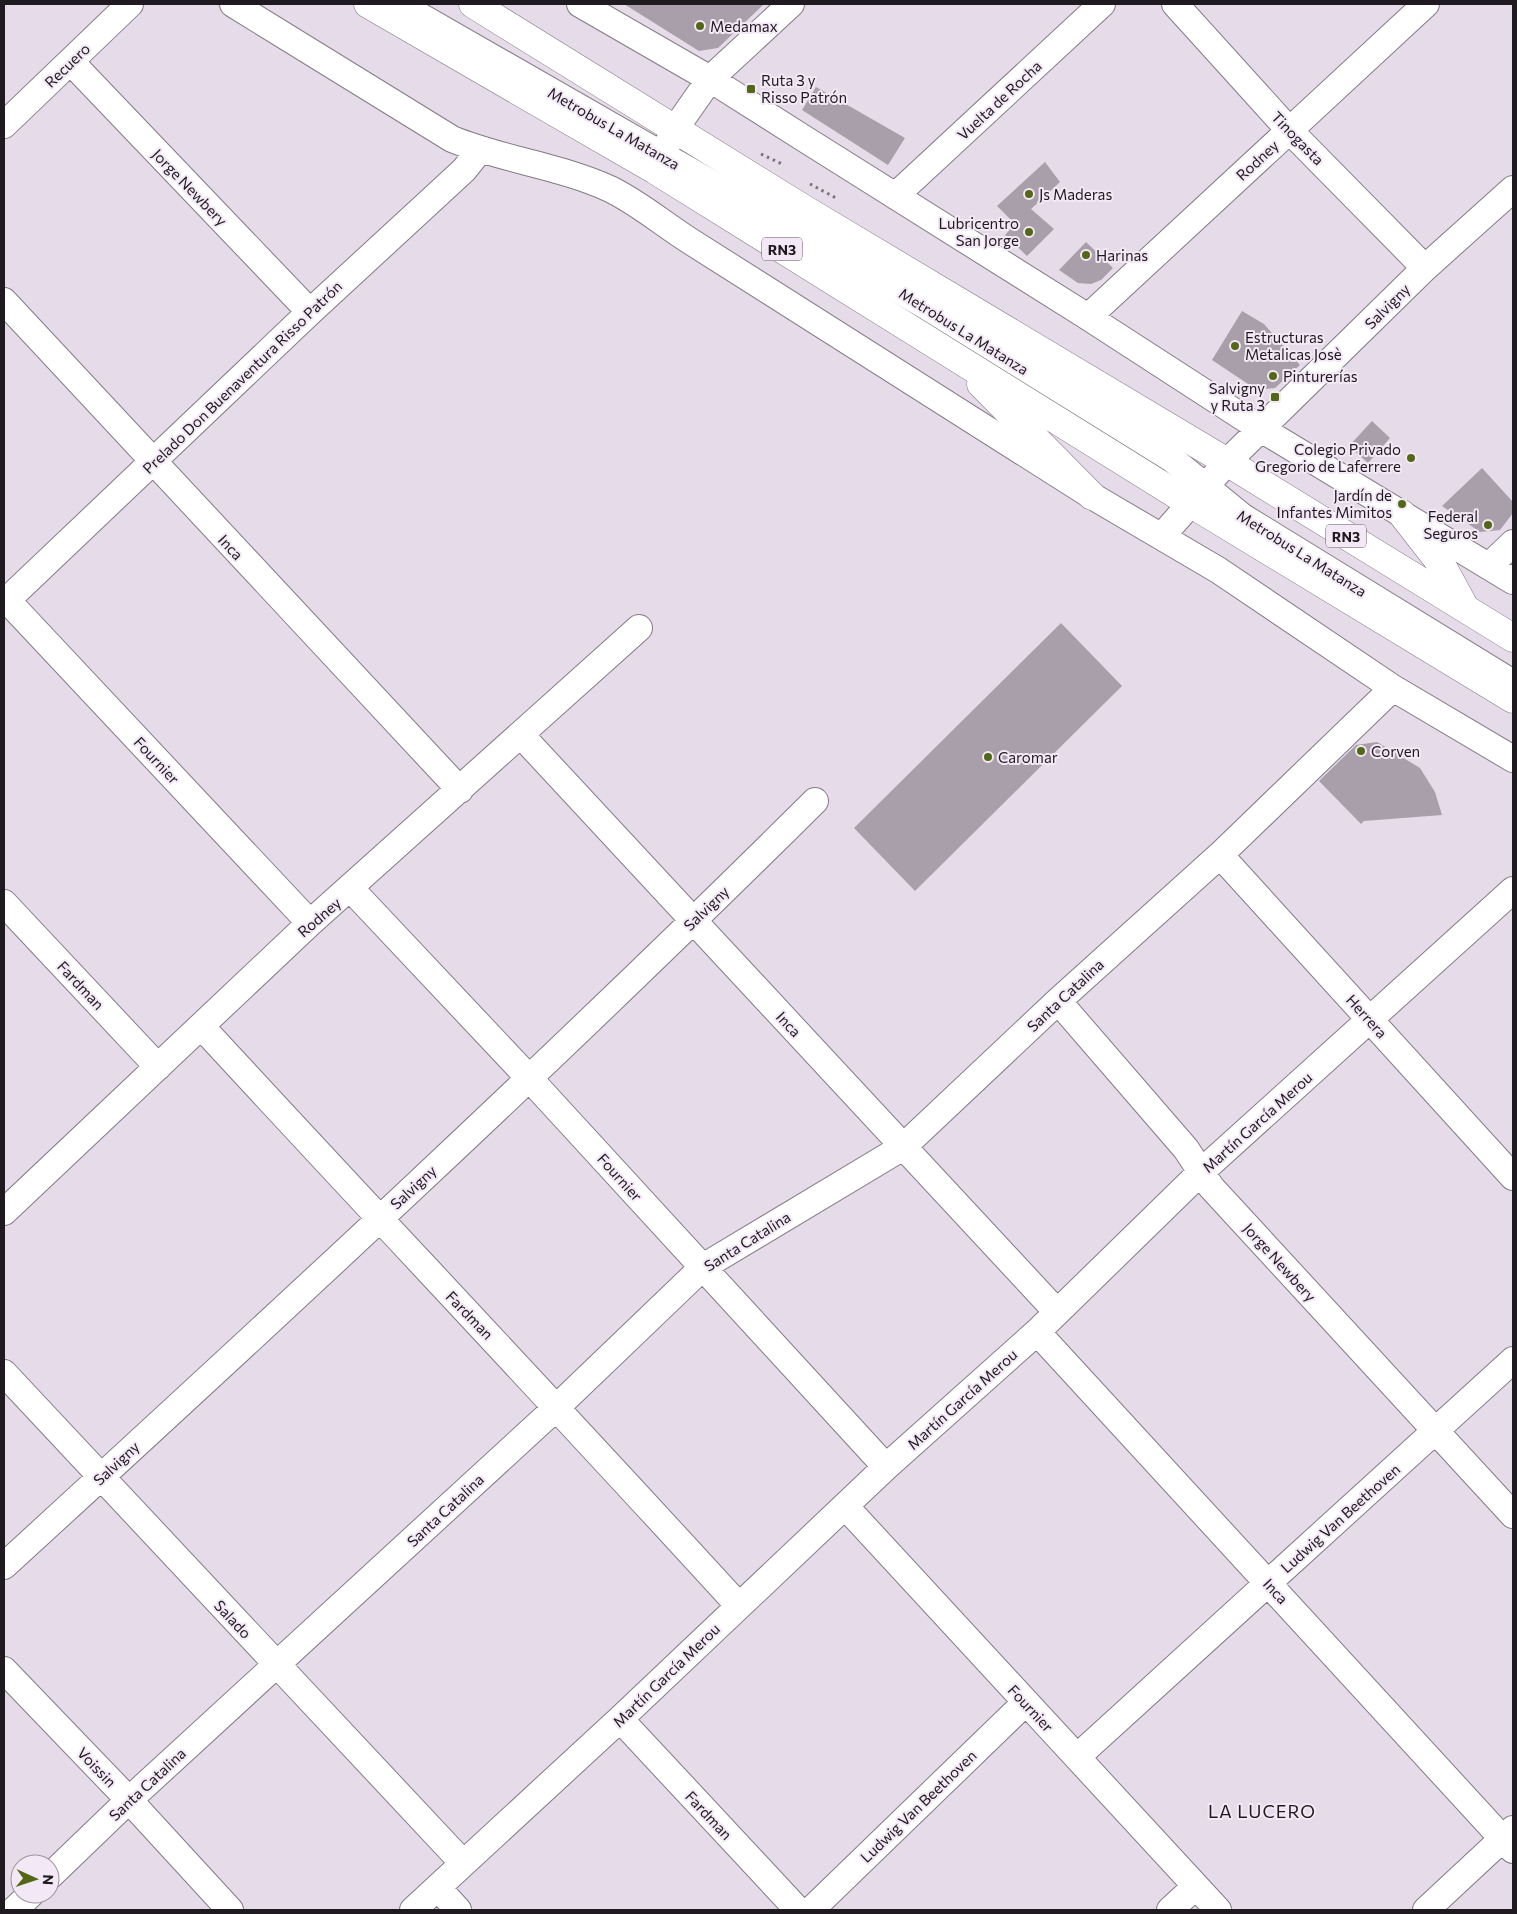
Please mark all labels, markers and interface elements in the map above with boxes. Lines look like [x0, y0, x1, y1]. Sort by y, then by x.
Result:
place label: Medamax [710, 17, 778, 35]
marker: Medamax [694, 20, 706, 32]
street label: Recuero [41, 39, 93, 91]
street label: Vuelta de Rocha [953, 56, 1045, 144]
place label: Ruta 3 y Risso Patrón [761, 71, 847, 106]
street label: Metrobus La Matanza [545, 83, 683, 173]
marker: Ruta 3 y Risso Patrón [745, 83, 757, 95]
street label: Tinogasta [1268, 107, 1328, 169]
street label: Rodney [1232, 136, 1282, 184]
street label: Jorge Newbery [149, 145, 231, 229]
place label: Js Maderas [1039, 185, 1112, 203]
marker: Js Maderas [1023, 188, 1035, 200]
place label: Lubricentro San Jorge [939, 214, 1019, 249]
marker: Lubricentro San Jorge [1023, 226, 1035, 238]
road number: RN3 [762, 238, 802, 260]
place label: Harinas [1096, 246, 1148, 264]
marker: Harinas [1080, 249, 1092, 261]
street label: Prelado Don Buenaventura Risso Patrón [139, 277, 345, 477]
street label: Salvigny [1361, 280, 1413, 332]
street label: Metrobus La Matanza [896, 284, 1032, 378]
place label: Estructuras Metalicas Josè [1245, 328, 1342, 363]
marker: Estructuras Metalicas Josè [1229, 340, 1241, 352]
place label: Pinturerías [1283, 367, 1358, 385]
marker: Pinturerías [1267, 370, 1279, 382]
place label: Salvigny y Ruta 3 [1209, 379, 1265, 414]
marker: Salvigny y Ruta 3 [1269, 391, 1281, 403]
place label: Colegio Privado Gregorio de Laferrere [1255, 440, 1401, 475]
marker: Colegio Privado Gregorio de Laferrere [1405, 452, 1417, 464]
place label: Jardín de Infantes Mimitos [1277, 486, 1392, 521]
marker: Jardín de Infantes Mimitos [1396, 498, 1408, 510]
street label: Metrobus La Matanza [1234, 506, 1370, 600]
place label: Federal Seguros [1423, 507, 1478, 542]
marker: Federal Seguros [1482, 519, 1494, 531]
road number: RN3 [1326, 524, 1366, 548]
street label: Inca [215, 531, 247, 563]
street label: Fournier [131, 733, 183, 787]
place label: Corven [1371, 742, 1420, 760]
marker: Corven [1355, 745, 1367, 757]
place label: Caromar [998, 748, 1058, 766]
marker: Caromar [982, 751, 994, 763]
street label: Salvigny [679, 882, 733, 934]
street label: Rodney [294, 893, 344, 941]
street label: Santa Catalina [1023, 955, 1107, 1035]
street label: Fardman [54, 957, 108, 1013]
street label: Herrera [1343, 990, 1391, 1042]
street label: Inca [773, 1008, 805, 1040]
street label: Martín García Merou [1198, 1068, 1316, 1176]
street label: Fournier [594, 1149, 646, 1205]
street label: Salvigny [386, 1161, 440, 1213]
street label: Santa Catalina [701, 1207, 793, 1275]
street label: Jorge Newbery [1240, 1219, 1320, 1305]
street label: Fardman [443, 1287, 497, 1343]
street label: Martín García Merou [903, 1345, 1021, 1453]
street label: Salvigny [89, 1437, 143, 1489]
street label: Ludwig Van Beethoven [1277, 1460, 1403, 1576]
street label: Santa Catalina [403, 1470, 487, 1550]
street label: Inca [1260, 1575, 1292, 1607]
street label: Salado [211, 1596, 255, 1642]
street label: Martín García Merou [609, 1619, 723, 1731]
street label: Fournier [1005, 1681, 1057, 1735]
street label: Voissin [74, 1743, 120, 1791]
street label: Santa Catalina [105, 1744, 189, 1824]
street label: Ludwig Van Beethoven [856, 1746, 980, 1866]
street label: Fardman [682, 1787, 736, 1843]
district label: LA LUCERO [1208, 1800, 1316, 1822]
north arrow [10, 1854, 60, 1904]
text: N [40, 1874, 57, 1885]

